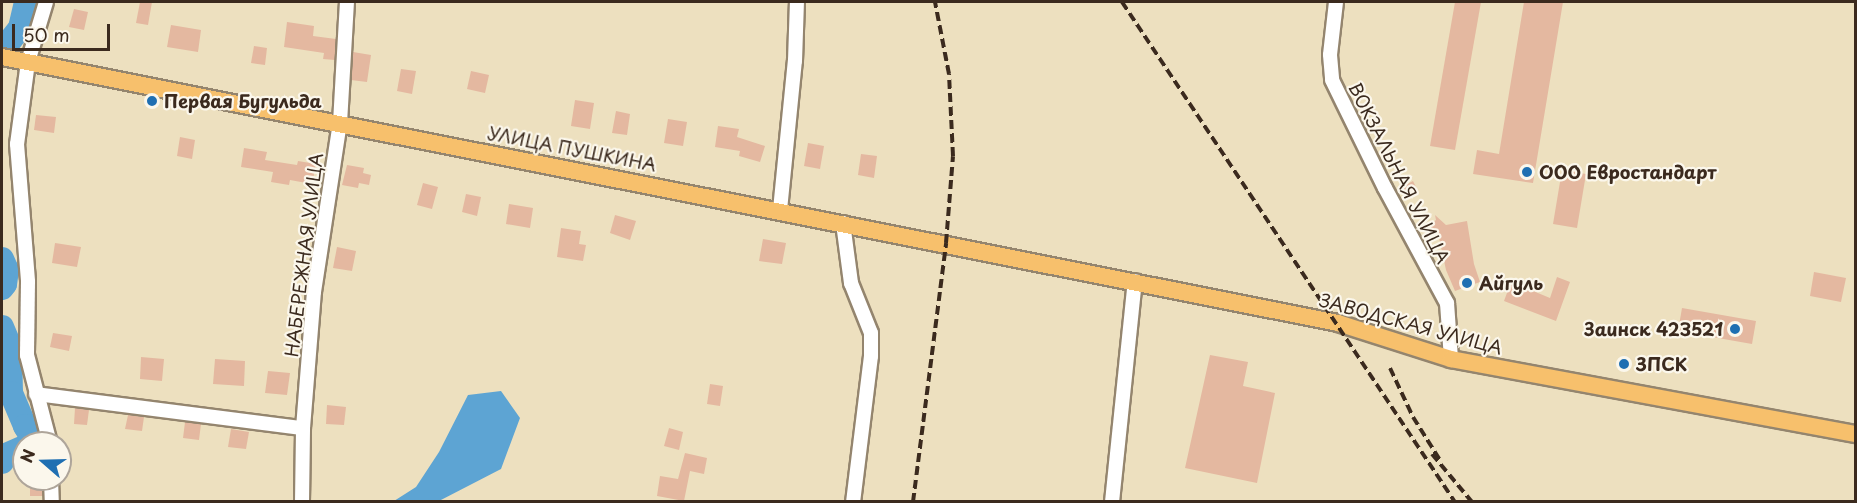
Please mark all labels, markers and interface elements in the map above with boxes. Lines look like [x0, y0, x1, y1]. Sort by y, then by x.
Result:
scale bar [15, 12, 112, 50]
text: 50 m [23, 21, 70, 48]
street label: ВОКЗАЛЬНАЯ УЛИЦА [1344, 79, 1454, 267]
place label: Первая Бугульда [164, 90, 322, 112]
marker: Первая Бугульда [145, 94, 159, 108]
street label: УЛИЦА ПУШКИНА [485, 122, 659, 176]
street label: НАБЕРЕЖНАЯ УЛИЦА [281, 152, 327, 358]
place label: ООО Евростандарт [1539, 161, 1718, 183]
marker: ООО Евростандарт [1520, 165, 1534, 179]
place label: Айгуль [1479, 272, 1543, 294]
marker: Айгуль [1460, 276, 1474, 290]
street label: ЗАВОДСКАЯ УЛИЦА [1317, 289, 1505, 359]
place label: Заинск 423521 [1584, 318, 1723, 340]
marker: Заинск 423521 [1728, 322, 1742, 336]
place label: ЗПСК [1636, 353, 1687, 375]
marker: ЗПСК [1617, 357, 1631, 371]
north arrow [12, 431, 72, 491]
text: N [14, 445, 40, 466]

